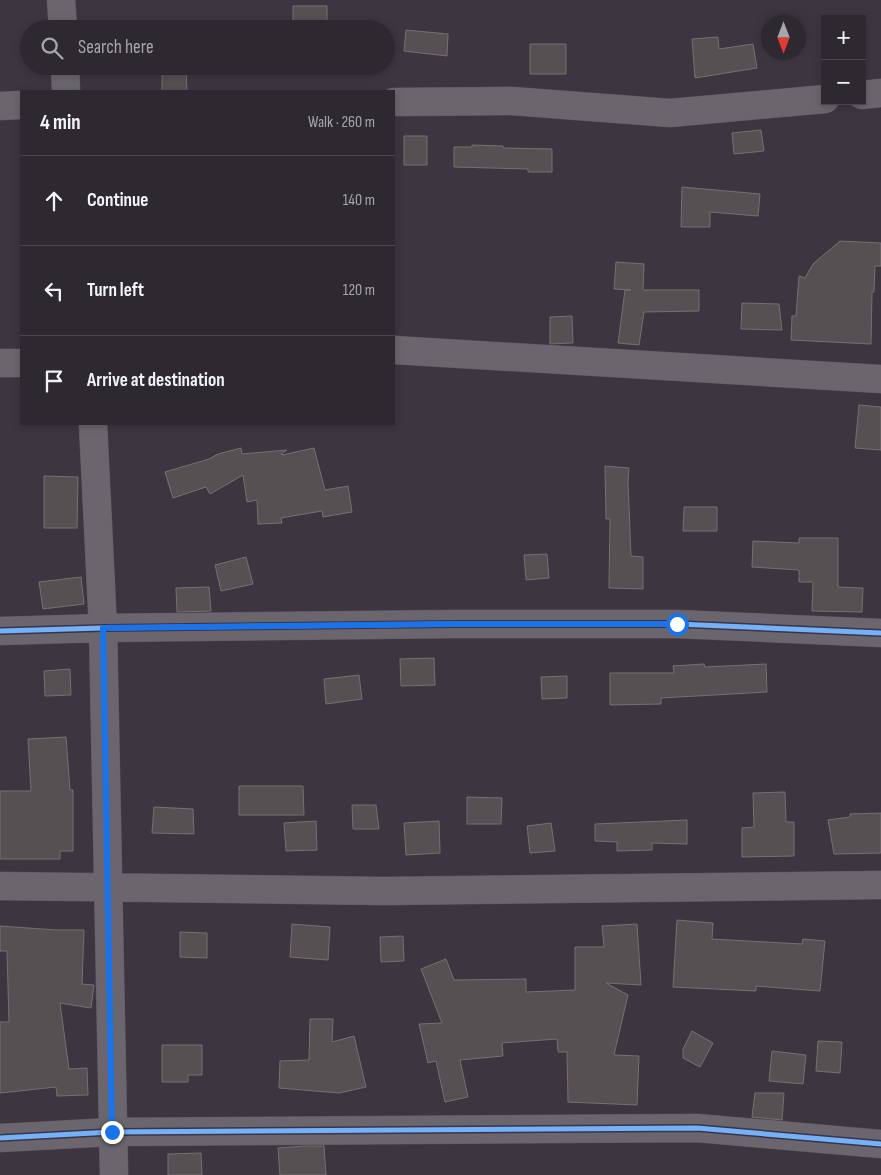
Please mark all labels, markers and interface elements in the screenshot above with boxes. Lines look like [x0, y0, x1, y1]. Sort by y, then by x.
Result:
north arrow [761, 15, 806, 60]
map controls [821, 15, 866, 105]
button: + [821, 15, 866, 60]
search box [20, 20, 395, 75]
icon: search [38, 34, 66, 62]
text: Search here [78, 36, 154, 59]
button: − [821, 60, 866, 105]
text: 4 min [40, 110, 81, 135]
text: Walk · 260 m [308, 113, 375, 132]
icon: ahead [40, 187, 68, 215]
text: Continue [87, 189, 148, 212]
text: 140 m [343, 191, 375, 210]
icon: left [40, 277, 68, 305]
text: Turn left [87, 279, 144, 302]
text: 120 m [343, 281, 375, 300]
icon: arrive [40, 367, 68, 395]
text: Arrive at destination [87, 369, 225, 392]
route start [666, 613, 689, 636]
route end [101, 1121, 124, 1144]

